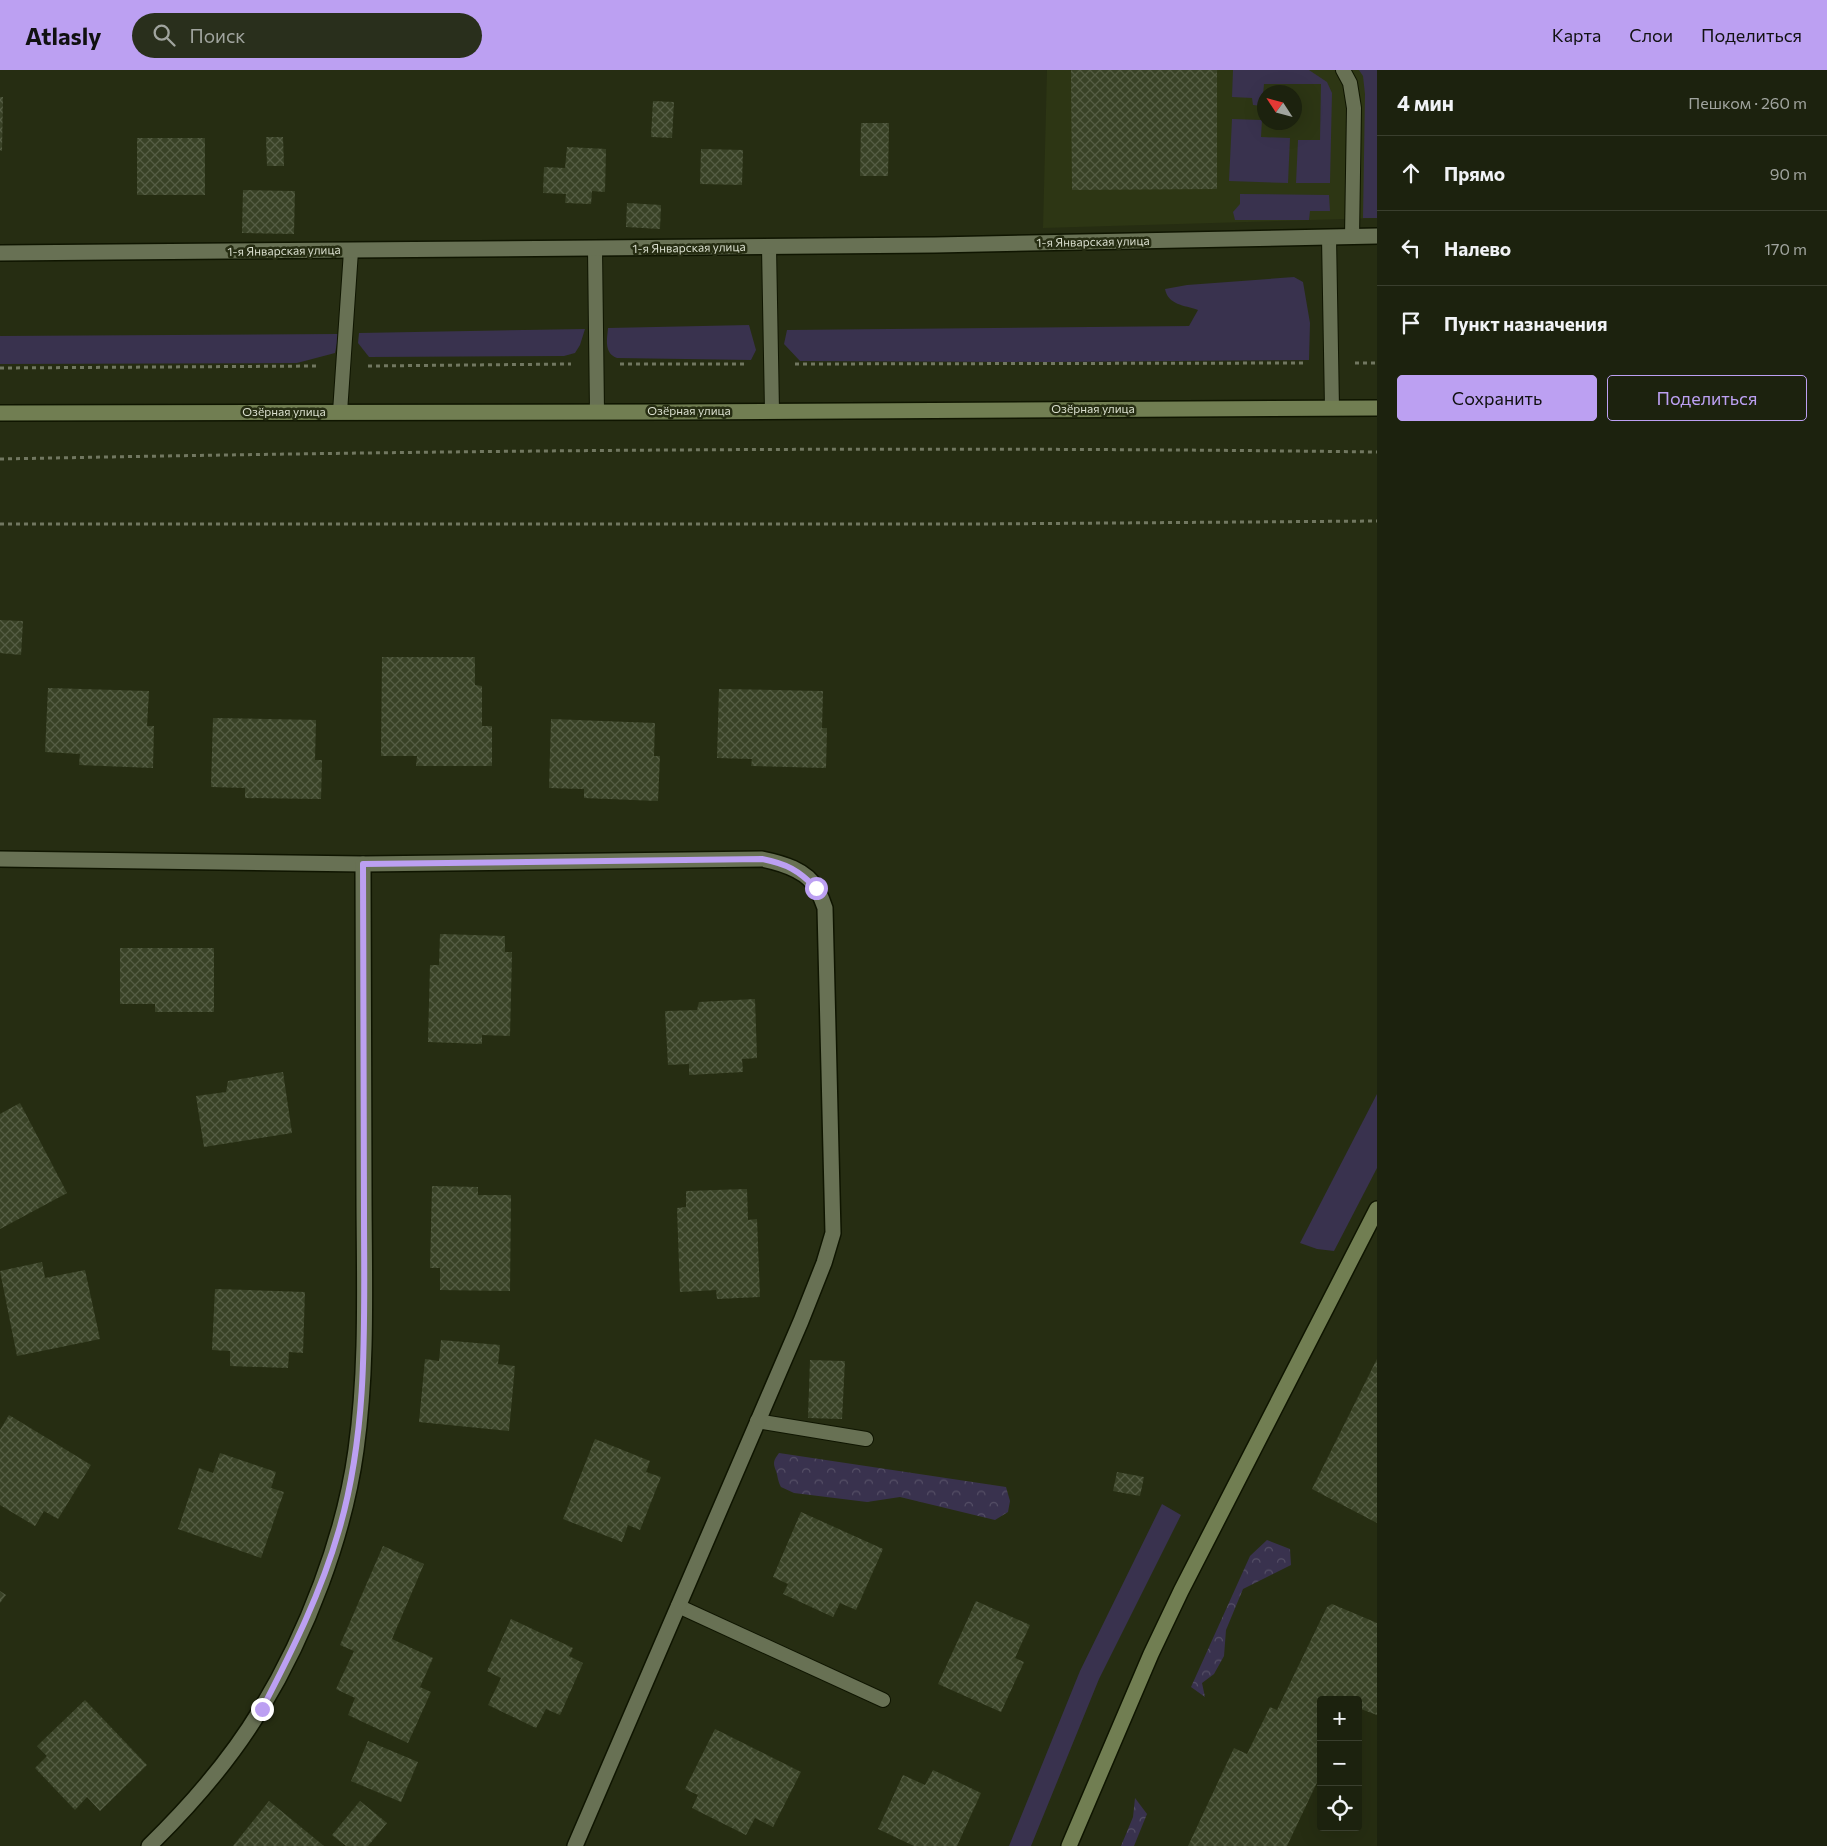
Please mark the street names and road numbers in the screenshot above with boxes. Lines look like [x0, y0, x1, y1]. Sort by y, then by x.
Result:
street label: 1-я Январская улица [1036, 233, 1150, 249]
street label: 1-я Январская улица [632, 239, 746, 255]
street label: 1-я Январская улица [227, 242, 341, 258]
street label: Озёрная улица [1051, 401, 1135, 415]
street label: Озёрная улица [647, 403, 731, 417]
street label: Озёрная улица [242, 404, 326, 418]

